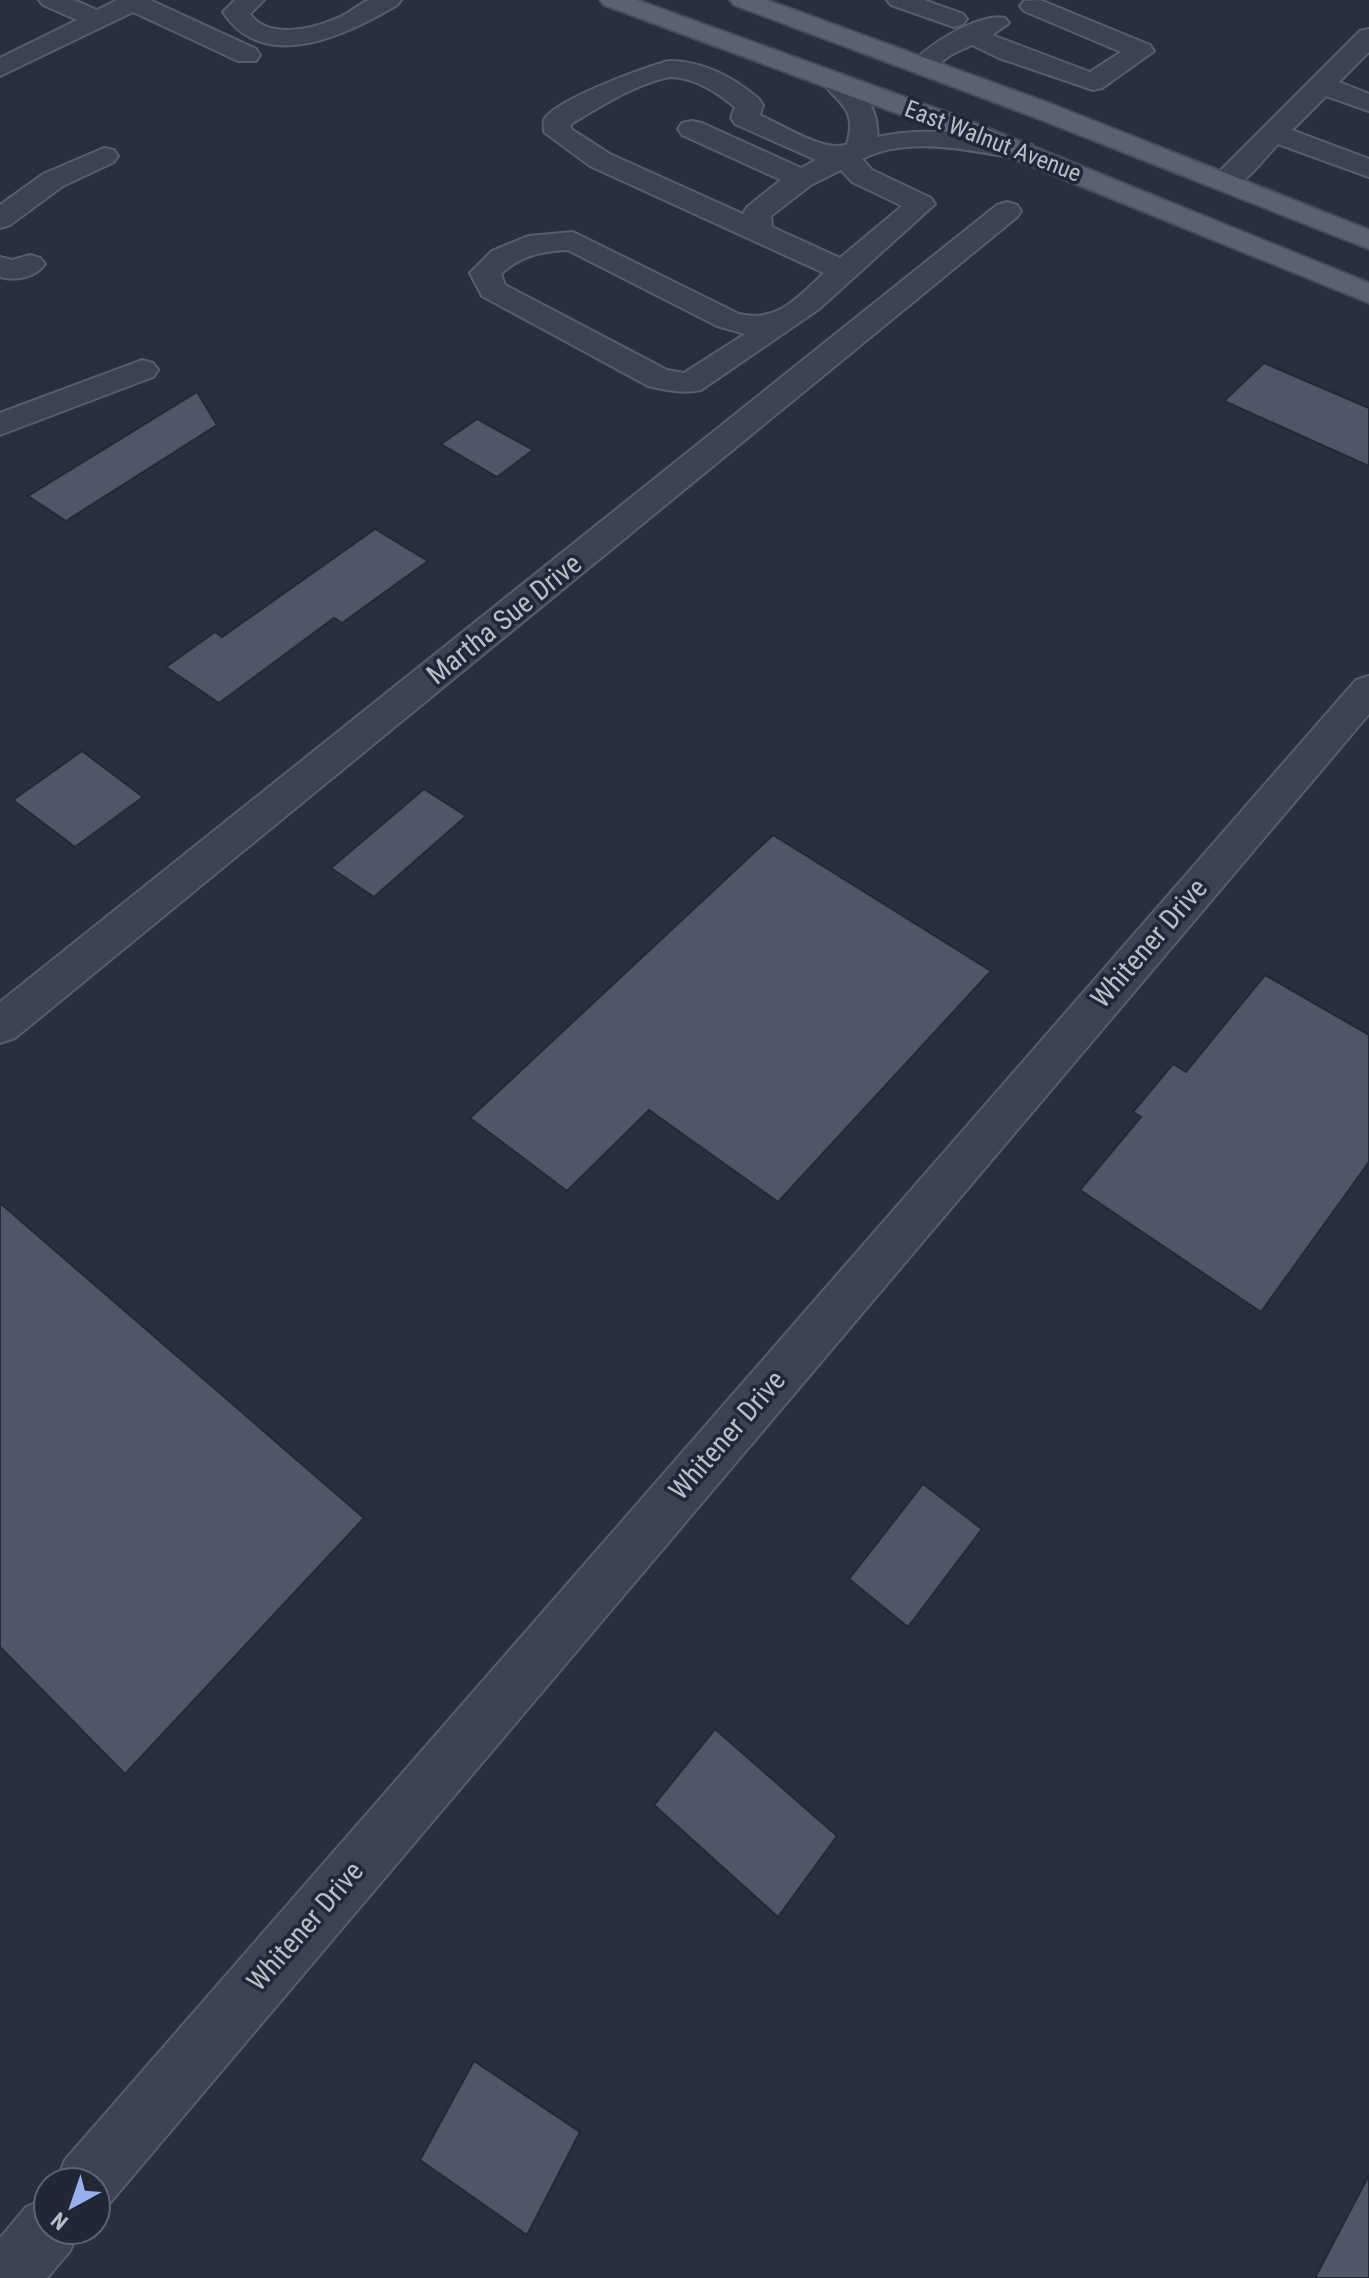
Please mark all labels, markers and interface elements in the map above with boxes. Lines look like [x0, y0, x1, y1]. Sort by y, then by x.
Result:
street label: East Walnut Avenue [901, 94, 1085, 188]
street label: Martha Sue Drive [420, 547, 588, 691]
street label: Whitener Drive [1084, 872, 1214, 1014]
street label: Whitener Drive [662, 1364, 792, 1506]
street label: Whitener Drive [240, 1855, 370, 1997]
north arrow [32, 2166, 112, 2246]
text: N [46, 2207, 73, 2235]

